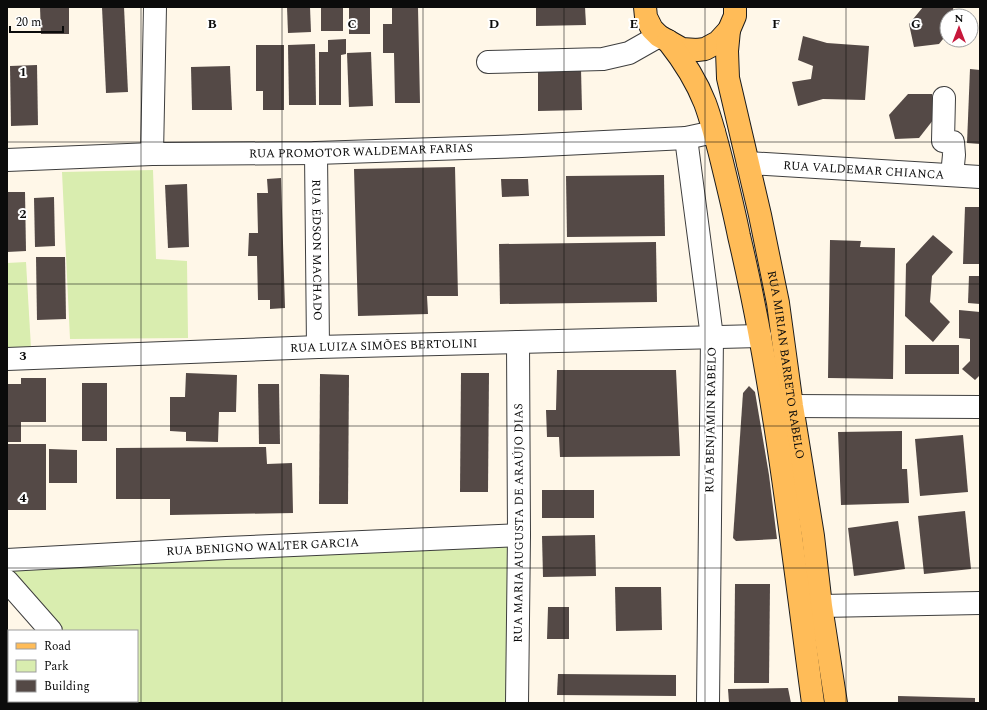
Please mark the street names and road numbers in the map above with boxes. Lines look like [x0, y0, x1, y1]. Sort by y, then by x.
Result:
street label: RUA PROMOTOR WALDEMAR FARIAS [249, 138, 473, 163]
street label: RUA VALDEMAR CHIANCA [783, 156, 945, 184]
street label: RUA ÉDSON MACHADO [307, 179, 327, 321]
street label: RUA MIRIAN BARRETO RABELO [762, 269, 810, 461]
street label: RUA LUIZA SIMÕES BERTOLINI [290, 334, 478, 358]
street label: RUA BENJAMIN RABELO [700, 347, 722, 493]
street label: RUA MARIA AUGUSTA DE ARAÚJO DIAS [508, 403, 529, 643]
street label: RUA BENIGNO WALTER GARCIA [166, 533, 359, 561]

